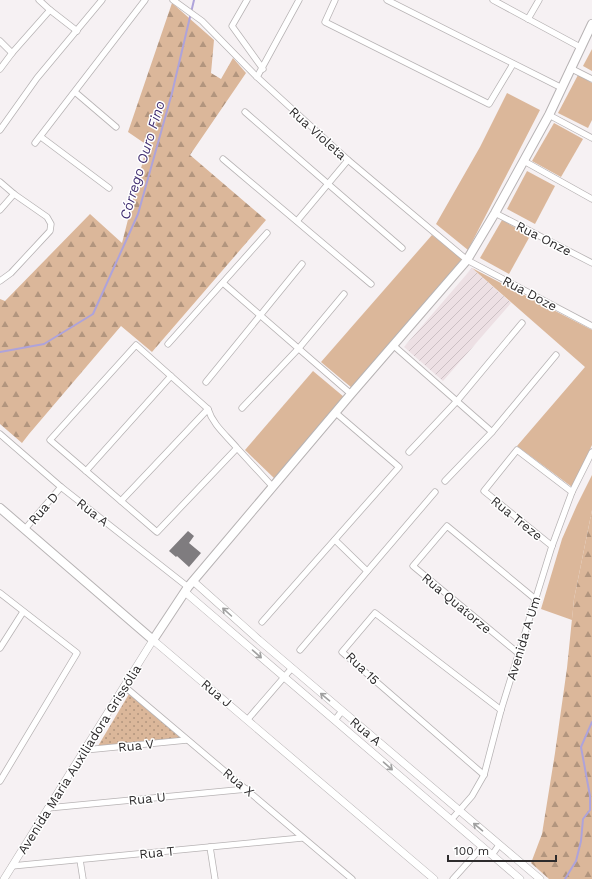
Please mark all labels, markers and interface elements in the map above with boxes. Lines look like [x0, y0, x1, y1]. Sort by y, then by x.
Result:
water label: Córrego Ouro Fino [116, 99, 168, 221]
street label: Rua Violeta [286, 104, 350, 163]
street label: Rua Onze [514, 218, 574, 259]
street label: Rua Doze [500, 273, 560, 314]
street label: Rua D [25, 489, 61, 527]
street label: Rua Treze [488, 493, 545, 544]
street label: Rua A [74, 495, 112, 530]
street label: Rua Quatorze [419, 570, 494, 637]
street label: Avenida A Um [504, 594, 543, 682]
one-way arrow [222, 607, 232, 617]
one-way arrow [252, 649, 263, 658]
street label: Rua 15 [343, 649, 382, 688]
street label: Avenida Maria Auxiliadora Grissólia [15, 661, 145, 857]
street label: Rua J [198, 676, 235, 710]
one-way arrow [320, 692, 331, 701]
street label: Rua A [347, 714, 385, 749]
street label: Rua V [117, 736, 155, 755]
one-way arrow [383, 761, 393, 770]
street label: Rua X [220, 765, 257, 800]
street label: Rua U [128, 789, 166, 808]
one-way arrow [472, 822, 483, 831]
scale bar [448, 837, 556, 863]
street label: Rua T [139, 843, 176, 862]
text: 100 m [454, 844, 489, 858]

